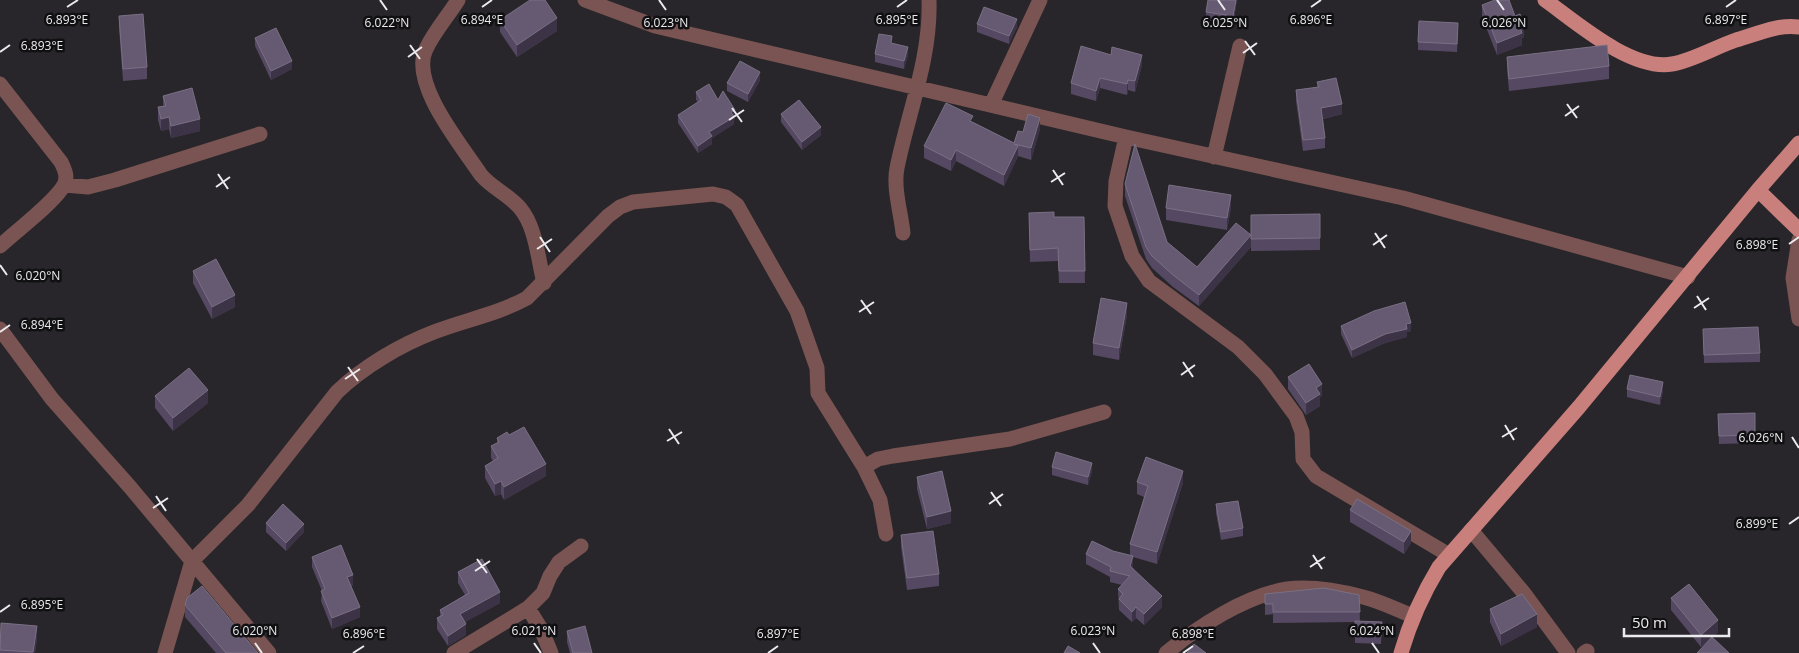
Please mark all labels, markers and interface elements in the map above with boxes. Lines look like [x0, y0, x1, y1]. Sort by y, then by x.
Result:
text: 6.893°E [46, 11, 88, 28]
text: 6.894°E [461, 11, 503, 28]
text: 6.895°E [876, 11, 918, 28]
text: 6.896°E [1290, 11, 1332, 28]
text: 6.897°E [1705, 11, 1747, 28]
text: 6.022°N [365, 14, 409, 31]
text: 6.023°N [644, 14, 688, 31]
text: 6.025°N [1203, 14, 1247, 31]
text: 6.026°N [1482, 14, 1526, 31]
text: 6.893°E [21, 37, 63, 54]
text: 6.898°E [1736, 236, 1778, 253]
text: 6.020°N [16, 267, 60, 284]
text: 6.894°E [21, 316, 63, 333]
text: 6.026°N [1739, 429, 1783, 446]
text: 6.899°E [1736, 515, 1778, 532]
text: 6.895°E [21, 596, 63, 613]
scale bar [1624, 606, 1729, 638]
text: 50 m [1632, 612, 1667, 632]
text: 6.020°N [233, 622, 277, 639]
text: 6.021°N [512, 622, 556, 639]
text: 6.023°N [1071, 622, 1115, 639]
text: 6.024°N [1350, 622, 1394, 639]
text: 6.896°E [343, 625, 385, 642]
text: 6.897°E [757, 625, 799, 642]
text: 6.898°E [1172, 625, 1214, 642]

